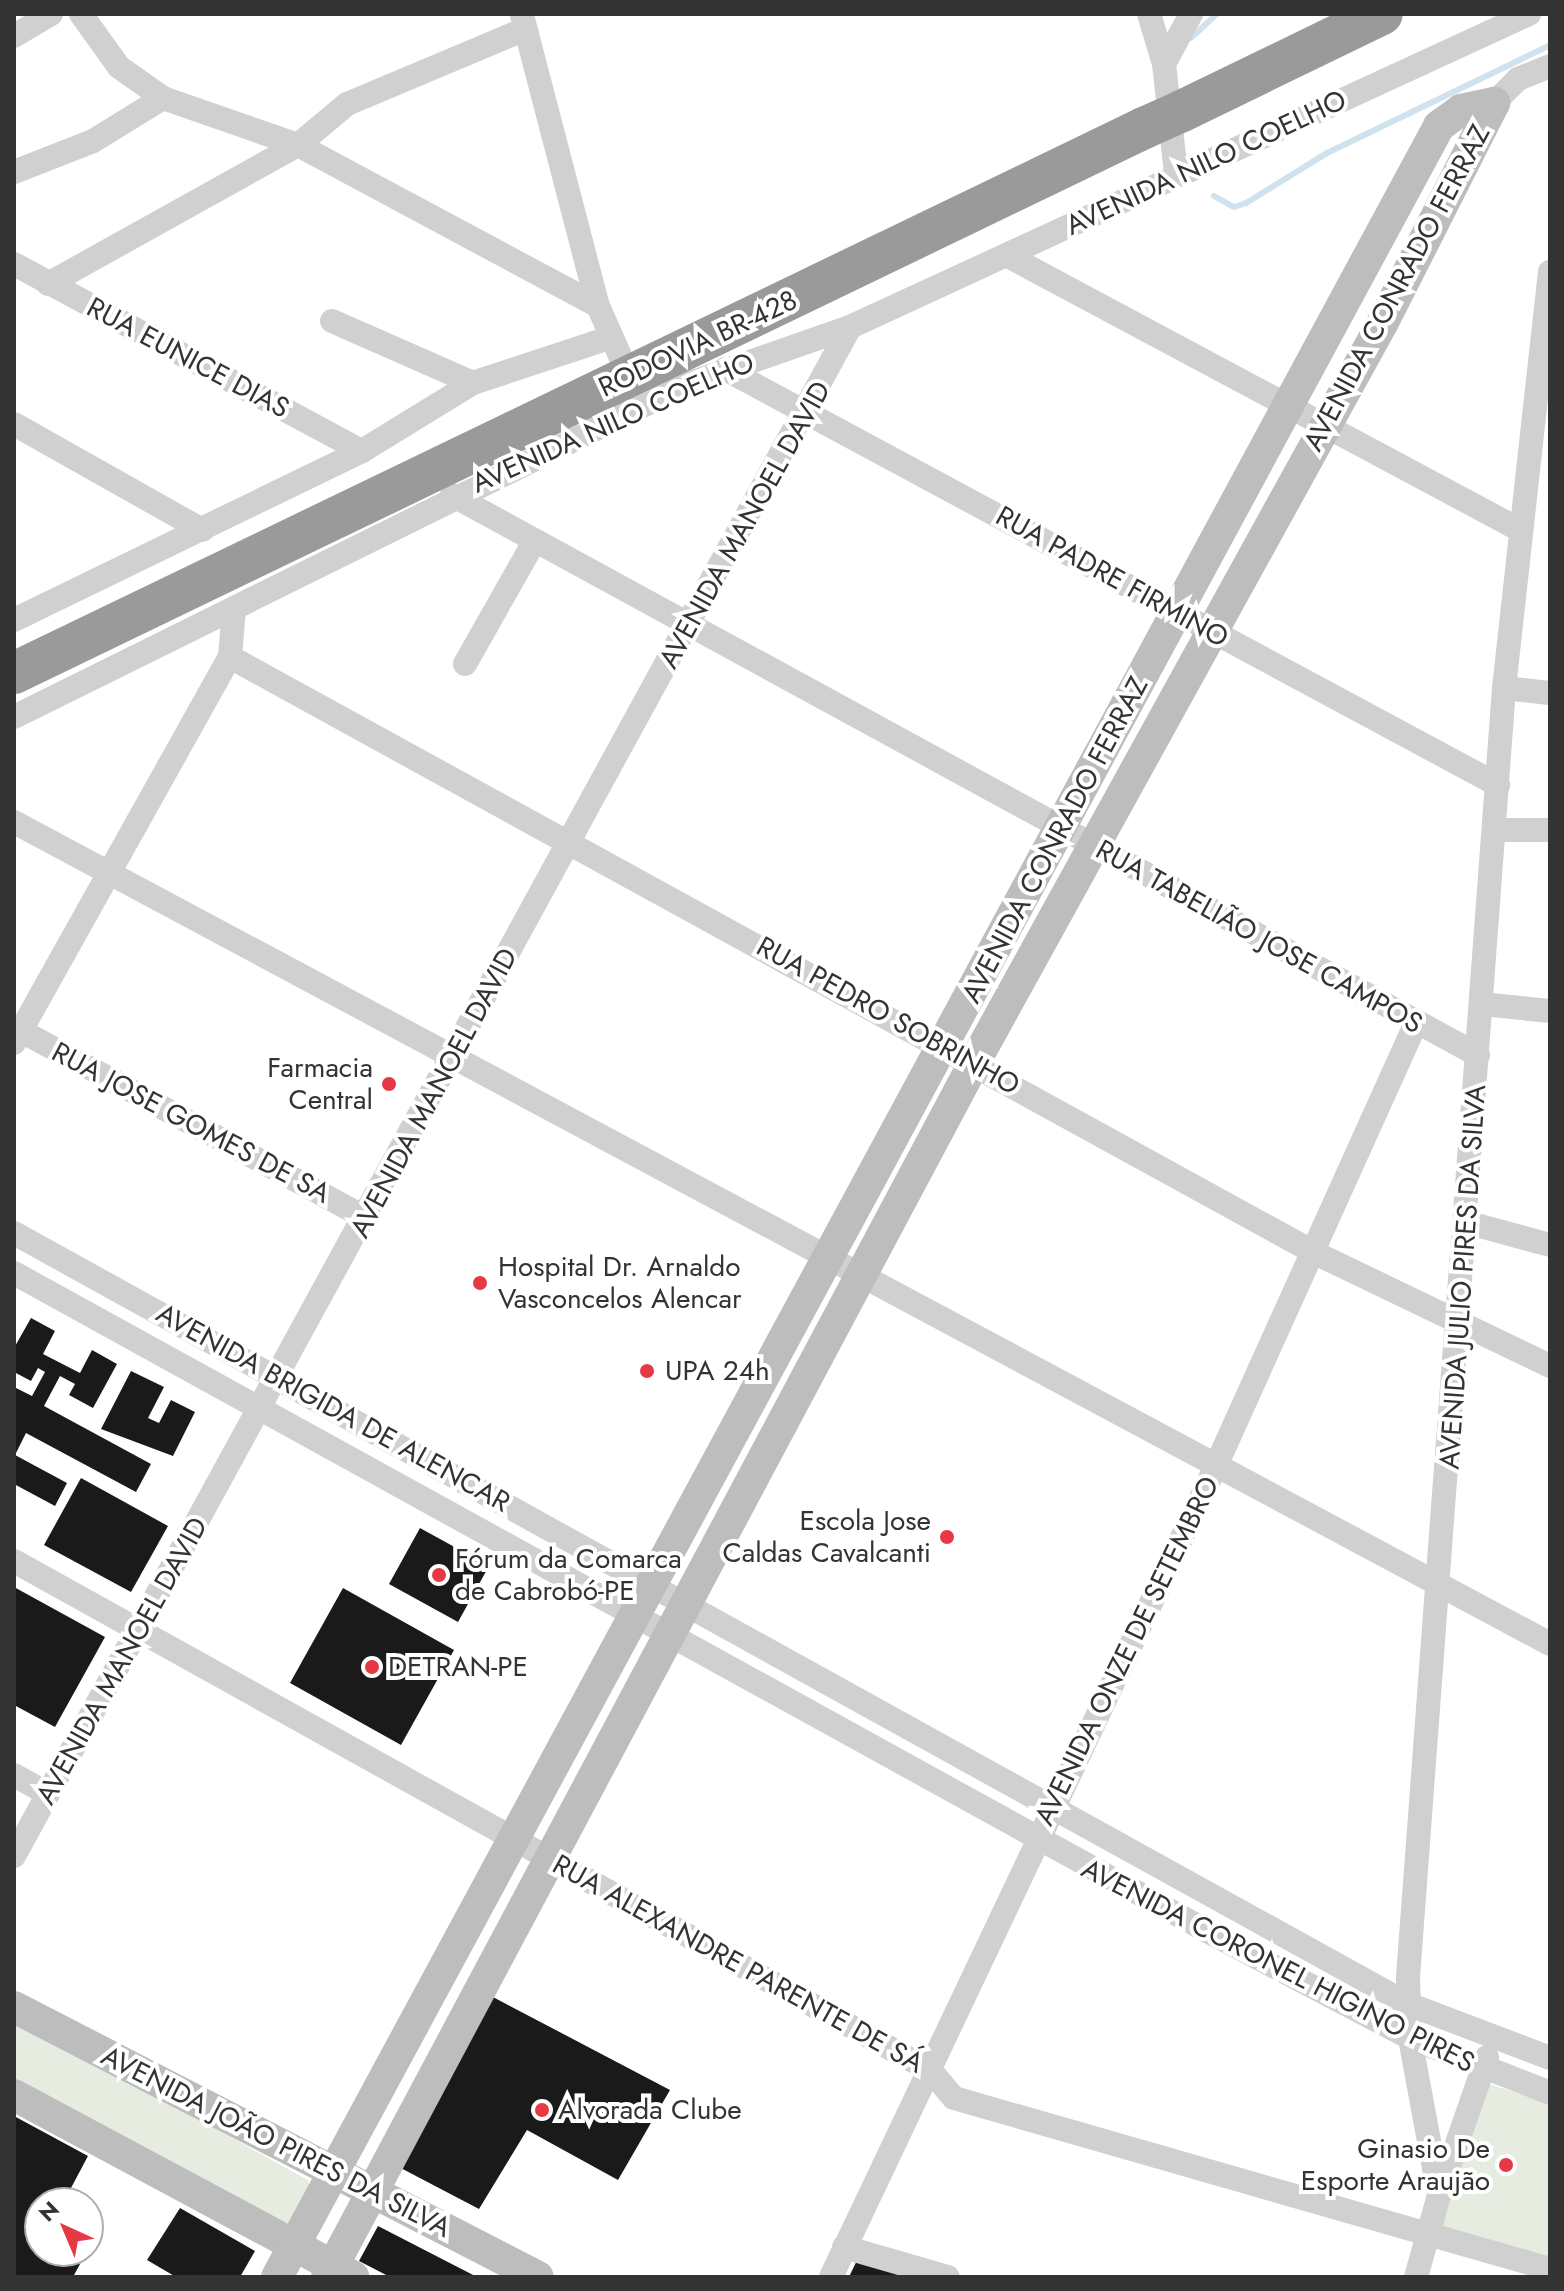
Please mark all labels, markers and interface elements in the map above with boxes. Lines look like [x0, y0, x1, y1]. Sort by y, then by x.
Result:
street label: AVENIDA NILO COELHO [1060, 83, 1352, 243]
street label: AVENIDA CONRADO FERRAZ [1297, 119, 1497, 457]
street label: RODOVIA BR-428 [593, 283, 803, 405]
street label: RUA EUNICE DIAS [81, 291, 295, 425]
street label: AVENIDA NILO COELHO [467, 346, 759, 500]
street label: AVENIDA MANOEL DAVID [652, 376, 838, 674]
street label: RUA PADRE FIRMINO [990, 499, 1234, 655]
street label: AVENIDA CONRADO FERRAZ [955, 671, 1155, 1009]
street label: RUA TABELIÃO JOSE CAMPOS [1090, 833, 1428, 1041]
street label: RUA PEDRO SOBRINHO [751, 930, 1025, 1102]
street label: AVENIDA MANOEL DAVID [343, 943, 525, 1243]
street label: RUA JOSE GOMES DE SA [46, 1035, 336, 1211]
place label: Farmacia Central [267, 1051, 373, 1117]
marker: Farmacia Central [380, 1075, 398, 1093]
street label: AVENIDA JULIO PIRES DA SILVA [1433, 1083, 1493, 1471]
place label: Hospital Dr. Arnaldo Vasconcelos Alencar [498, 1250, 742, 1316]
marker: Hospital Dr. Arnaldo Vasconcelos Alencar [469, 1272, 491, 1294]
street label: AVENIDA BRIGIDA DE ALENCAR [150, 1297, 516, 1519]
place label: UPA 24h [665, 1354, 770, 1388]
marker: UPA 24h [636, 1360, 658, 1382]
street label: AVENIDA ONZE DE SETEMBRO [1028, 1471, 1226, 1831]
place label: Escola Jose Caldas Cavalcanti [723, 1504, 931, 1570]
street label: AVENIDA MANOEL DAVID [29, 1512, 215, 1810]
marker: Escola Jose Caldas Cavalcanti [938, 1528, 956, 1546]
place label: Fórum da Comarca de Cabrobó-PE [455, 1542, 682, 1608]
marker: Fórum da Comarca de Cabrobó-PE [430, 1566, 448, 1584]
place label: DETRAN-PE [388, 1650, 528, 1684]
marker: DETRAN-PE [363, 1658, 381, 1676]
street label: RUA ALEXANDRE PARENTE DE SÁ [547, 1848, 929, 2080]
street label: AVENIDA CORONEL HIGINO PIRES [1076, 1852, 1480, 2080]
street label: AVENIDA JOÃO PIRES DA SILVA [96, 2039, 456, 2245]
place label: Alvorada Clube [558, 2093, 742, 2127]
marker: Alvorada Clube [533, 2101, 551, 2119]
place label: Ginasio De Esporte Araujão [1301, 2132, 1490, 2198]
marker: Ginasio De Esporte Araujão [1497, 2156, 1515, 2174]
north arrow [24, 2187, 104, 2267]
text: N [31, 2194, 66, 2229]

